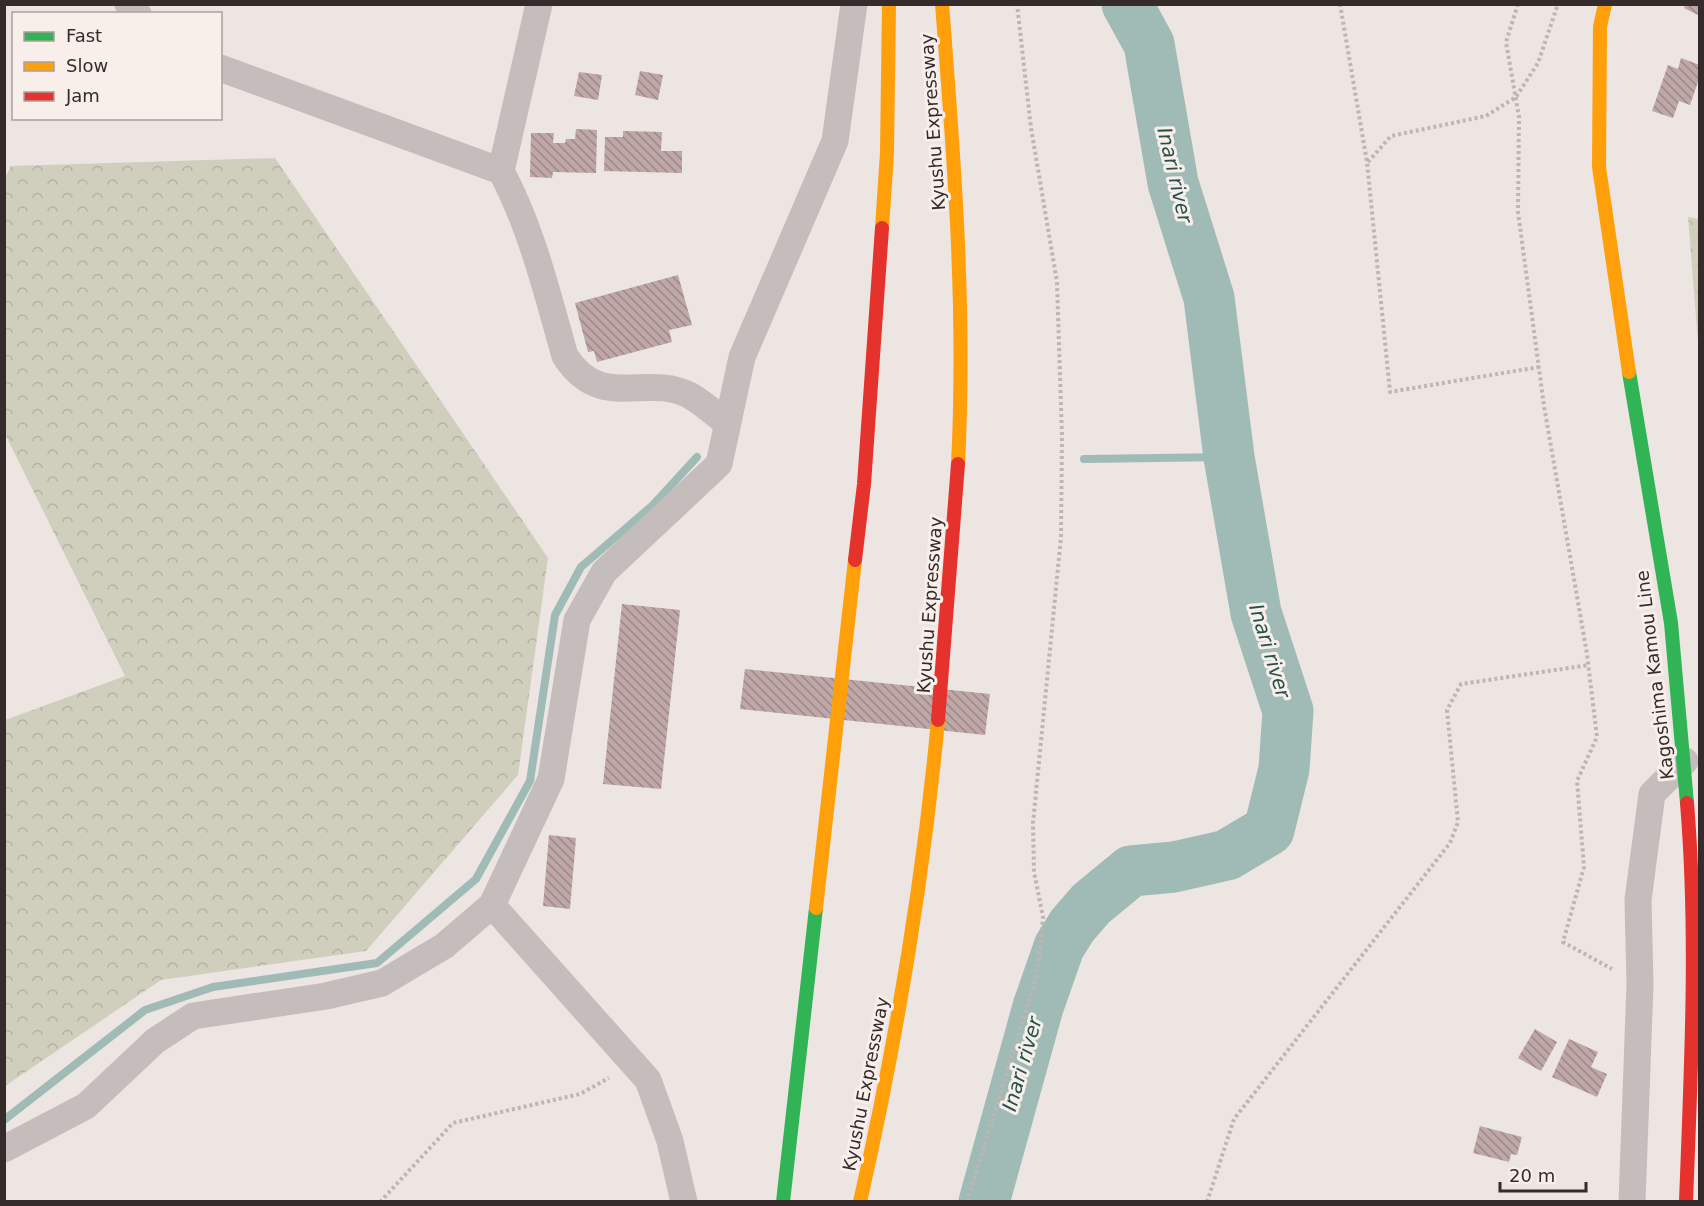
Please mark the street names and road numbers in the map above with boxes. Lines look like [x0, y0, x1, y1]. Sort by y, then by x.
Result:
street label: Kyushu Expressway [916, 33, 949, 211]
street label: Kyushu Expressway [913, 516, 946, 694]
street label: Kagoshima Kamou Line [1631, 569, 1678, 781]
street label: Kyushu Expressway [838, 995, 893, 1173]

